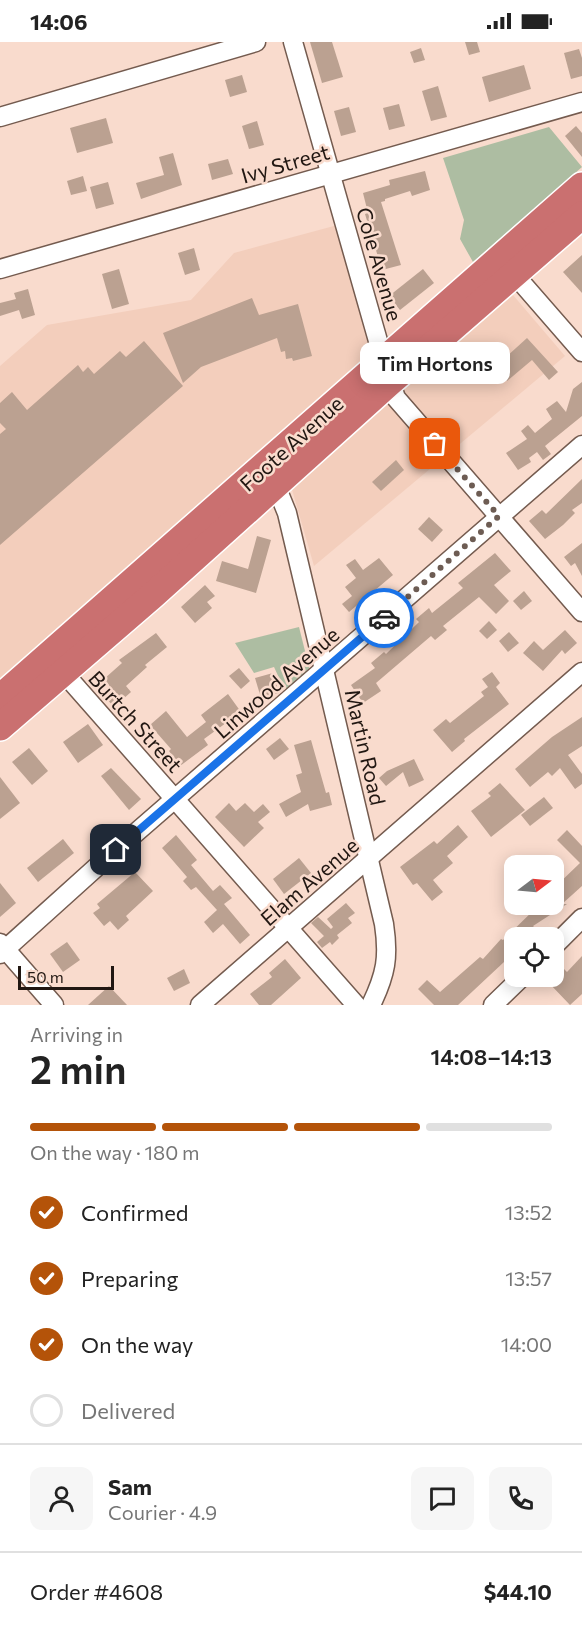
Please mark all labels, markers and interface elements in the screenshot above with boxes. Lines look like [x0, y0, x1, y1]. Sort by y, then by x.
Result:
text: 14:06 [30, 8, 87, 35]
street label: Ivy Street [238, 138, 332, 188]
street label: Cole Avenue [352, 204, 408, 324]
callout: Tim Hortons [360, 342, 510, 384]
text: Tim Hortons [377, 351, 493, 375]
street label: Foote Avenue [234, 390, 348, 496]
pin [409, 418, 460, 469]
icon: bag [418, 427, 451, 460]
courier [354, 588, 414, 648]
icon: car [368, 602, 401, 635]
street label: Linwood Avenue [209, 621, 343, 743]
street label: Burtch Street [84, 665, 188, 777]
street label: Martin Road [341, 687, 391, 807]
pin [90, 824, 141, 875]
street label: Elam Avenue [255, 832, 363, 930]
icon: home [99, 833, 132, 866]
north arrow [504, 855, 564, 915]
map controls [504, 855, 564, 987]
button: locate [504, 927, 564, 987]
scale bar [18, 963, 114, 990]
text: 50 m [27, 967, 64, 986]
text: Arriving in [30, 1022, 123, 1046]
text: 14:08–14:13 [431, 1043, 552, 1070]
text: 2 min [30, 1044, 127, 1092]
text: On the way · 180 m [30, 1140, 199, 1164]
icon: check [30, 1196, 63, 1229]
text: Confirmed [81, 1199, 188, 1226]
text: 13:52 [505, 1200, 552, 1224]
icon: check [30, 1262, 63, 1295]
text: Preparing [81, 1265, 178, 1292]
text: 13:57 [505, 1266, 552, 1290]
icon: check [30, 1328, 63, 1361]
text: On the way [81, 1331, 193, 1358]
text: 14:00 [501, 1332, 552, 1356]
text: Delivered [81, 1397, 175, 1424]
button: person [30, 1467, 93, 1530]
button: chat [411, 1467, 474, 1530]
button: phone [489, 1467, 552, 1530]
text: Sam [108, 1473, 152, 1500]
text: Courier · 4.9 [108, 1500, 217, 1524]
text: Order #4608 [30, 1578, 163, 1605]
text: $44.10 [484, 1578, 552, 1605]

